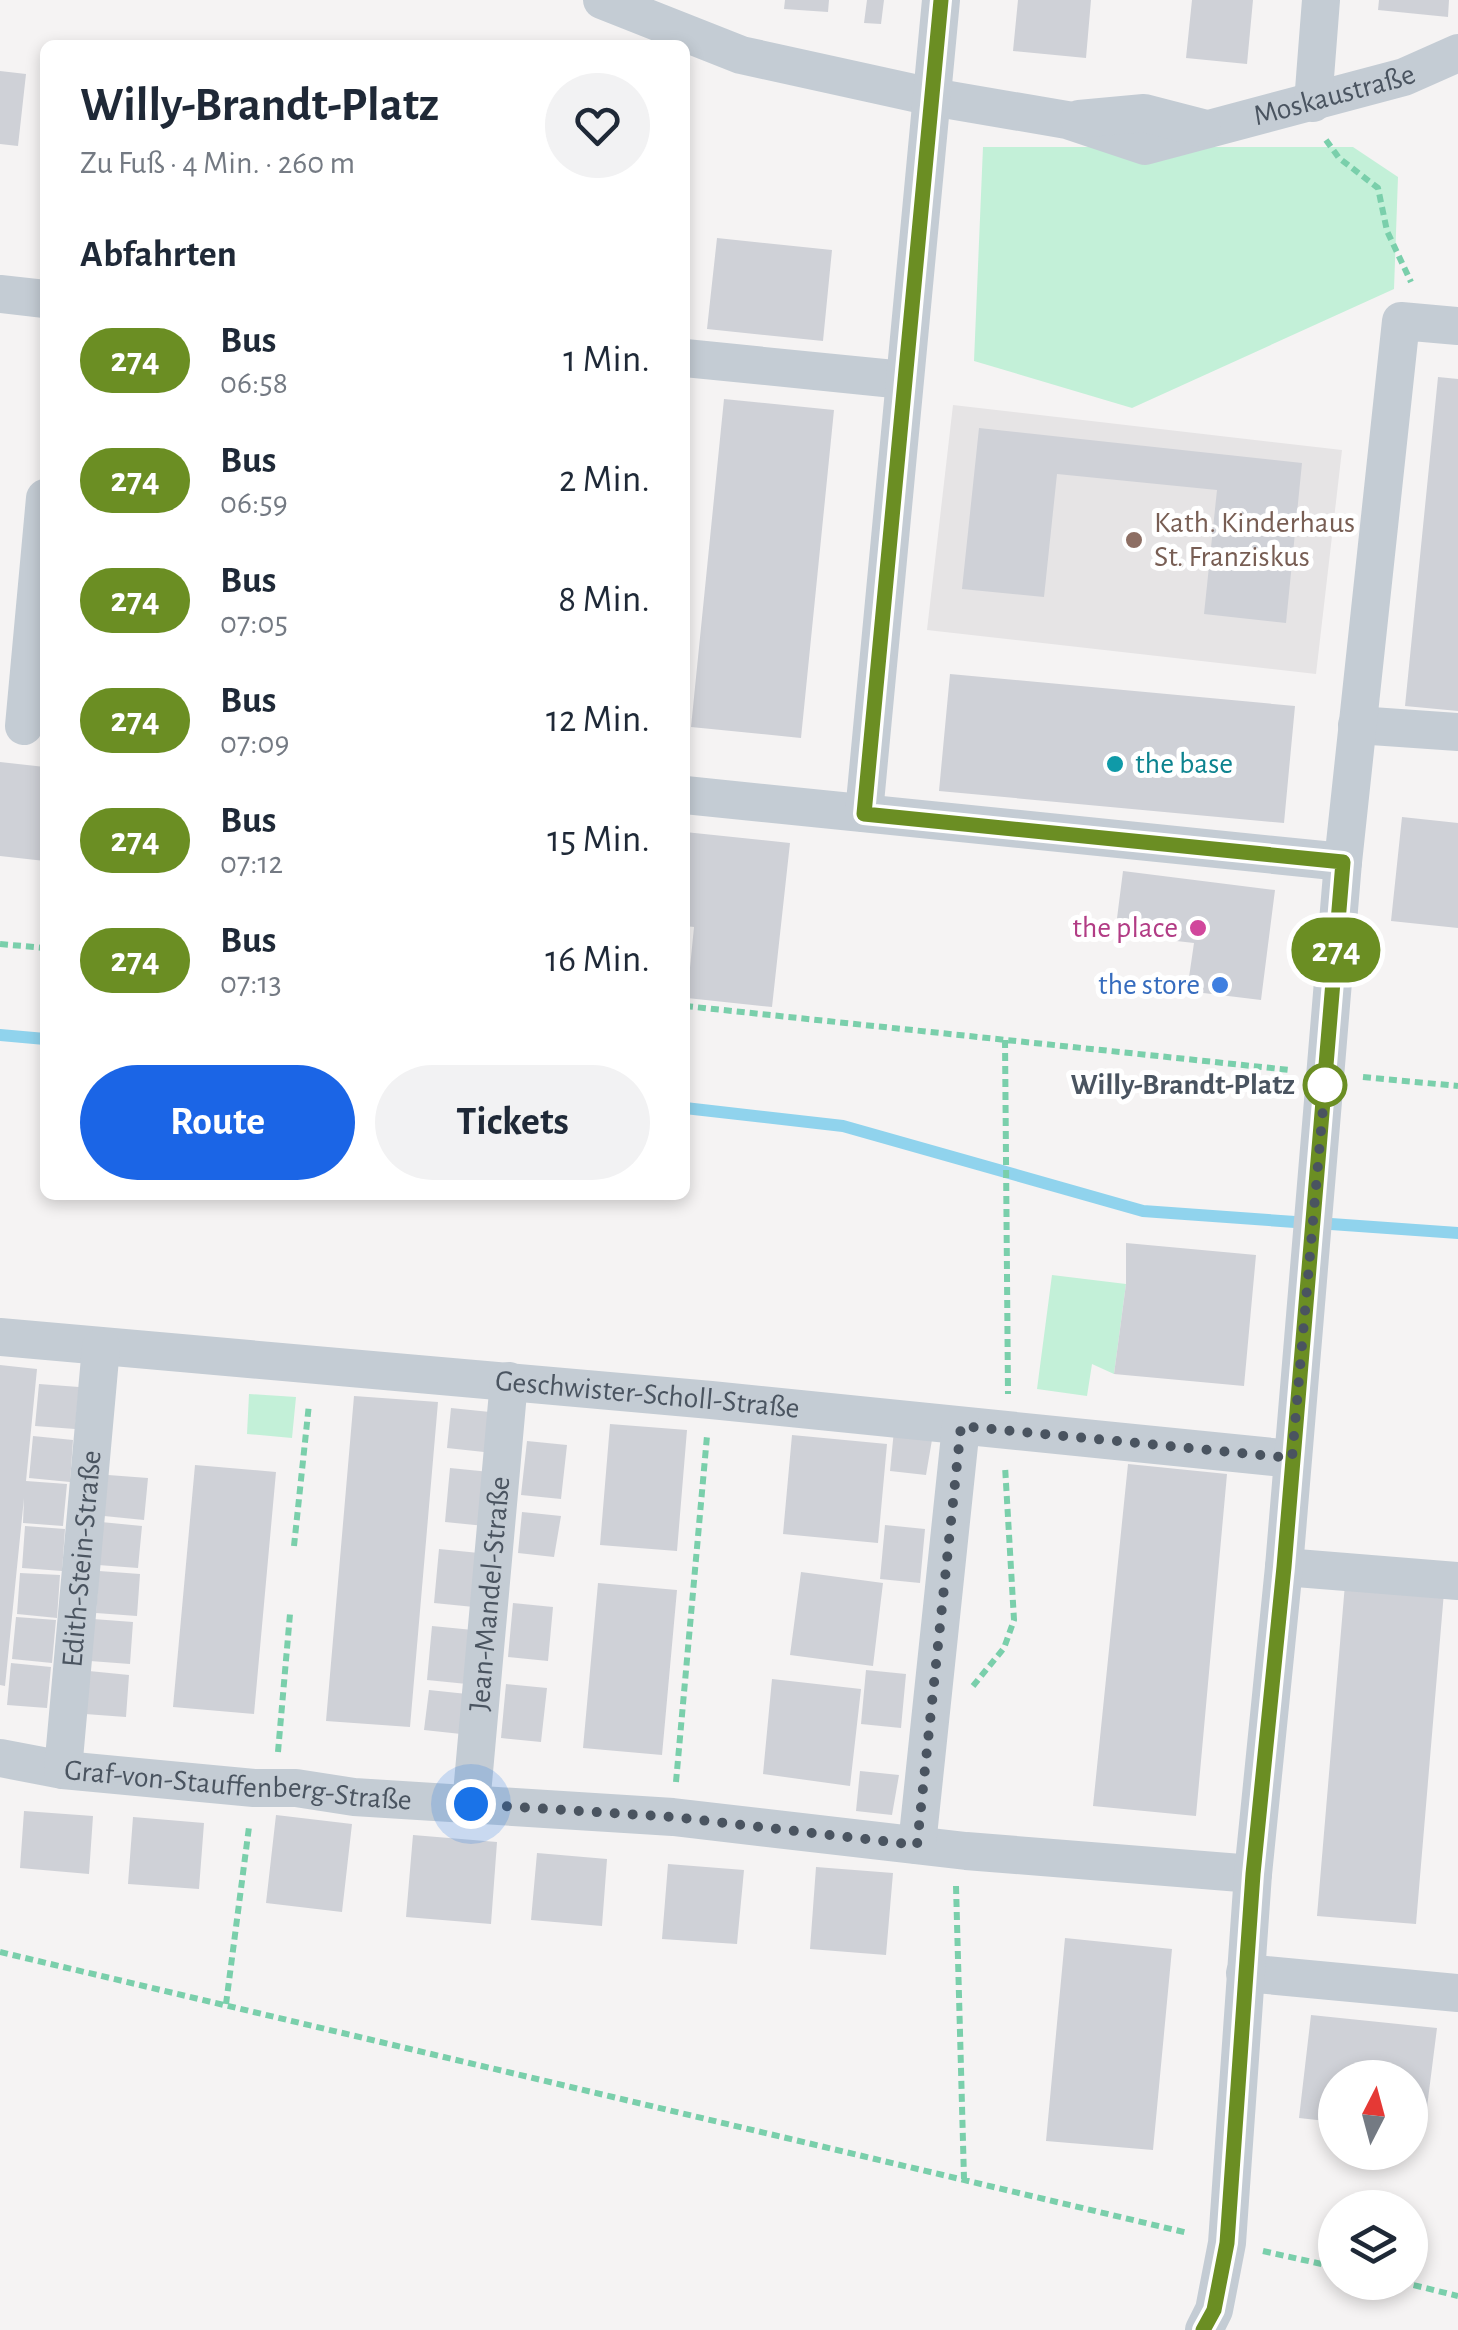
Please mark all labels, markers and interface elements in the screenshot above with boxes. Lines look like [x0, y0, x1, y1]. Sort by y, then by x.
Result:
street label: Moskaustraße [1250, 59, 1420, 131]
button: heart [545, 73, 650, 178]
text: Willy-Brandt-Platz [80, 82, 439, 130]
text: Zu Fuß · 4 Min. · 260 m [80, 147, 355, 179]
text: Abfahrten [80, 236, 237, 274]
text: Bus [220, 322, 276, 360]
text: 1 Min. [563, 341, 650, 379]
text: 274 [110, 343, 160, 378]
text: 06:58 [220, 367, 288, 399]
text: Bus [220, 442, 276, 480]
text: 2 Min. [559, 461, 650, 499]
text: 274 [110, 463, 160, 498]
text: 06:59 [220, 487, 288, 519]
place label: Kath. Kinderhaus St. Franziskus [1154, 508, 1355, 572]
marker: Kath. Kinderhaus St. Franziskus [1123, 529, 1145, 551]
text: Bus [220, 562, 276, 600]
text: 8 Min. [558, 581, 650, 619]
text: 274 [110, 583, 160, 618]
text: 07:05 [220, 607, 288, 639]
text: Bus [220, 682, 276, 720]
text: 12 Min. [546, 701, 650, 739]
text: 274 [110, 703, 160, 738]
text: 07:09 [220, 727, 290, 759]
place label: the base [1135, 749, 1233, 779]
marker: the base [1104, 753, 1126, 775]
text: Bus [220, 802, 276, 840]
text: 15 Min. [547, 821, 650, 859]
text: 274 [110, 823, 160, 858]
text: 07:12 [220, 847, 283, 879]
place label: the place [1072, 913, 1178, 943]
marker: the place [1187, 917, 1209, 939]
line badge: 274 [1278, 918, 1394, 982]
text: Bus [220, 922, 276, 960]
text: 274 [1311, 933, 1361, 968]
text: 16 Min. [545, 941, 650, 979]
text: 274 [110, 943, 160, 978]
text: 07:13 [220, 967, 282, 999]
place label: the store [1098, 970, 1200, 1000]
marker: the store [1209, 974, 1231, 996]
marker: Willy-Brandt-Platz [1304, 1064, 1346, 1106]
button: Route [80, 1065, 355, 1180]
button: Tickets [375, 1065, 650, 1180]
place label: Willy-Brandt-Platz [1071, 1070, 1295, 1100]
street label: Geschwister-Scholl-Straße [494, 1366, 801, 1424]
street label: Edith-Stein-Straße [57, 1449, 107, 1669]
street label: Jean-Mandel-Straße [464, 1475, 515, 1713]
street label: Graf-von-Stauffenberg-Straße [63, 1755, 413, 1816]
your location [446, 1779, 496, 1829]
north arrow [1318, 2060, 1428, 2170]
map controls [1318, 2060, 1428, 2300]
button: layers [1318, 2190, 1428, 2300]

